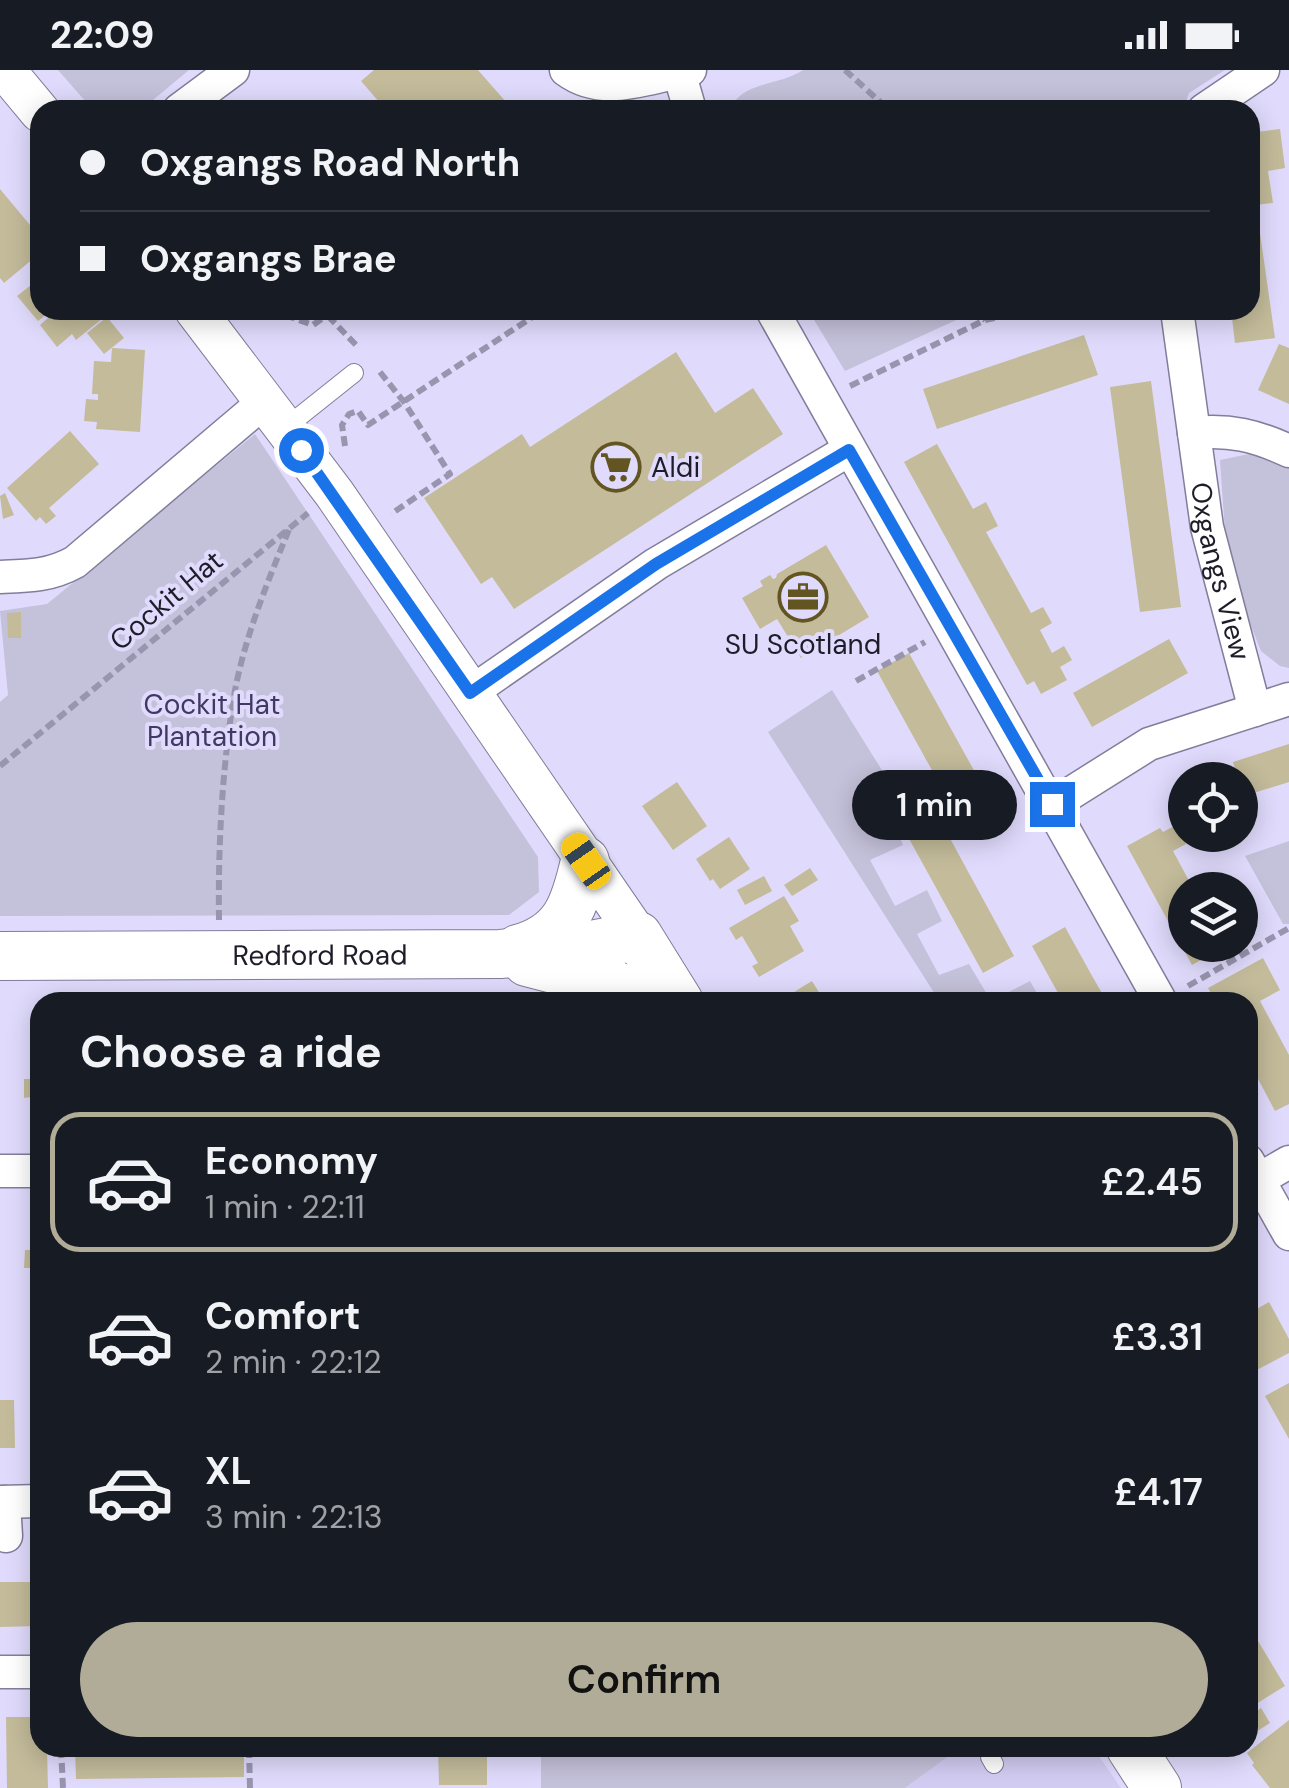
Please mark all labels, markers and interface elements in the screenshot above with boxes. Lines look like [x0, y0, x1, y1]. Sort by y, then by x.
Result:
text: 22:09 [50, 10, 154, 60]
text: Oxgangs Road North [140, 138, 520, 188]
text: Oxgangs Brae [140, 234, 397, 284]
route start [279, 428, 324, 473]
supermarket icon: Aldi [590, 441, 642, 493]
place label: Aldi [651, 449, 700, 486]
street label: Oxgangs View [1182, 480, 1259, 664]
street label: Cockit Hat [102, 542, 231, 659]
office icon: SU Scotland [777, 571, 829, 623]
place label: SU Scotland [725, 626, 881, 663]
park label: Cockit Hat Plantation [144, 686, 280, 755]
map controls [1168, 762, 1258, 962]
button: locate [1168, 762, 1258, 852]
callout: 1 min [852, 769, 1017, 839]
route end [1030, 782, 1075, 827]
text: 1 min [896, 784, 973, 826]
car [557, 828, 615, 894]
button: layers [1168, 872, 1258, 962]
street label: Redford Road [232, 936, 408, 974]
text: Choose a ride [80, 1022, 382, 1081]
text: Economy [205, 1136, 378, 1186]
icon: car [85, 1137, 175, 1227]
text: £2.45 [1101, 1157, 1203, 1207]
text: 1 min · 22:11 [205, 1186, 365, 1228]
text: Comfort [205, 1291, 361, 1341]
icon: car [85, 1292, 175, 1382]
text: £3.31 [1112, 1312, 1203, 1362]
text: 2 min · 22:12 [205, 1341, 382, 1383]
text: XL [205, 1446, 252, 1496]
icon: car [85, 1447, 175, 1537]
text: £4.17 [1114, 1467, 1203, 1517]
text: 3 min · 22:13 [205, 1496, 383, 1538]
button: Confirm [80, 1622, 1208, 1737]

